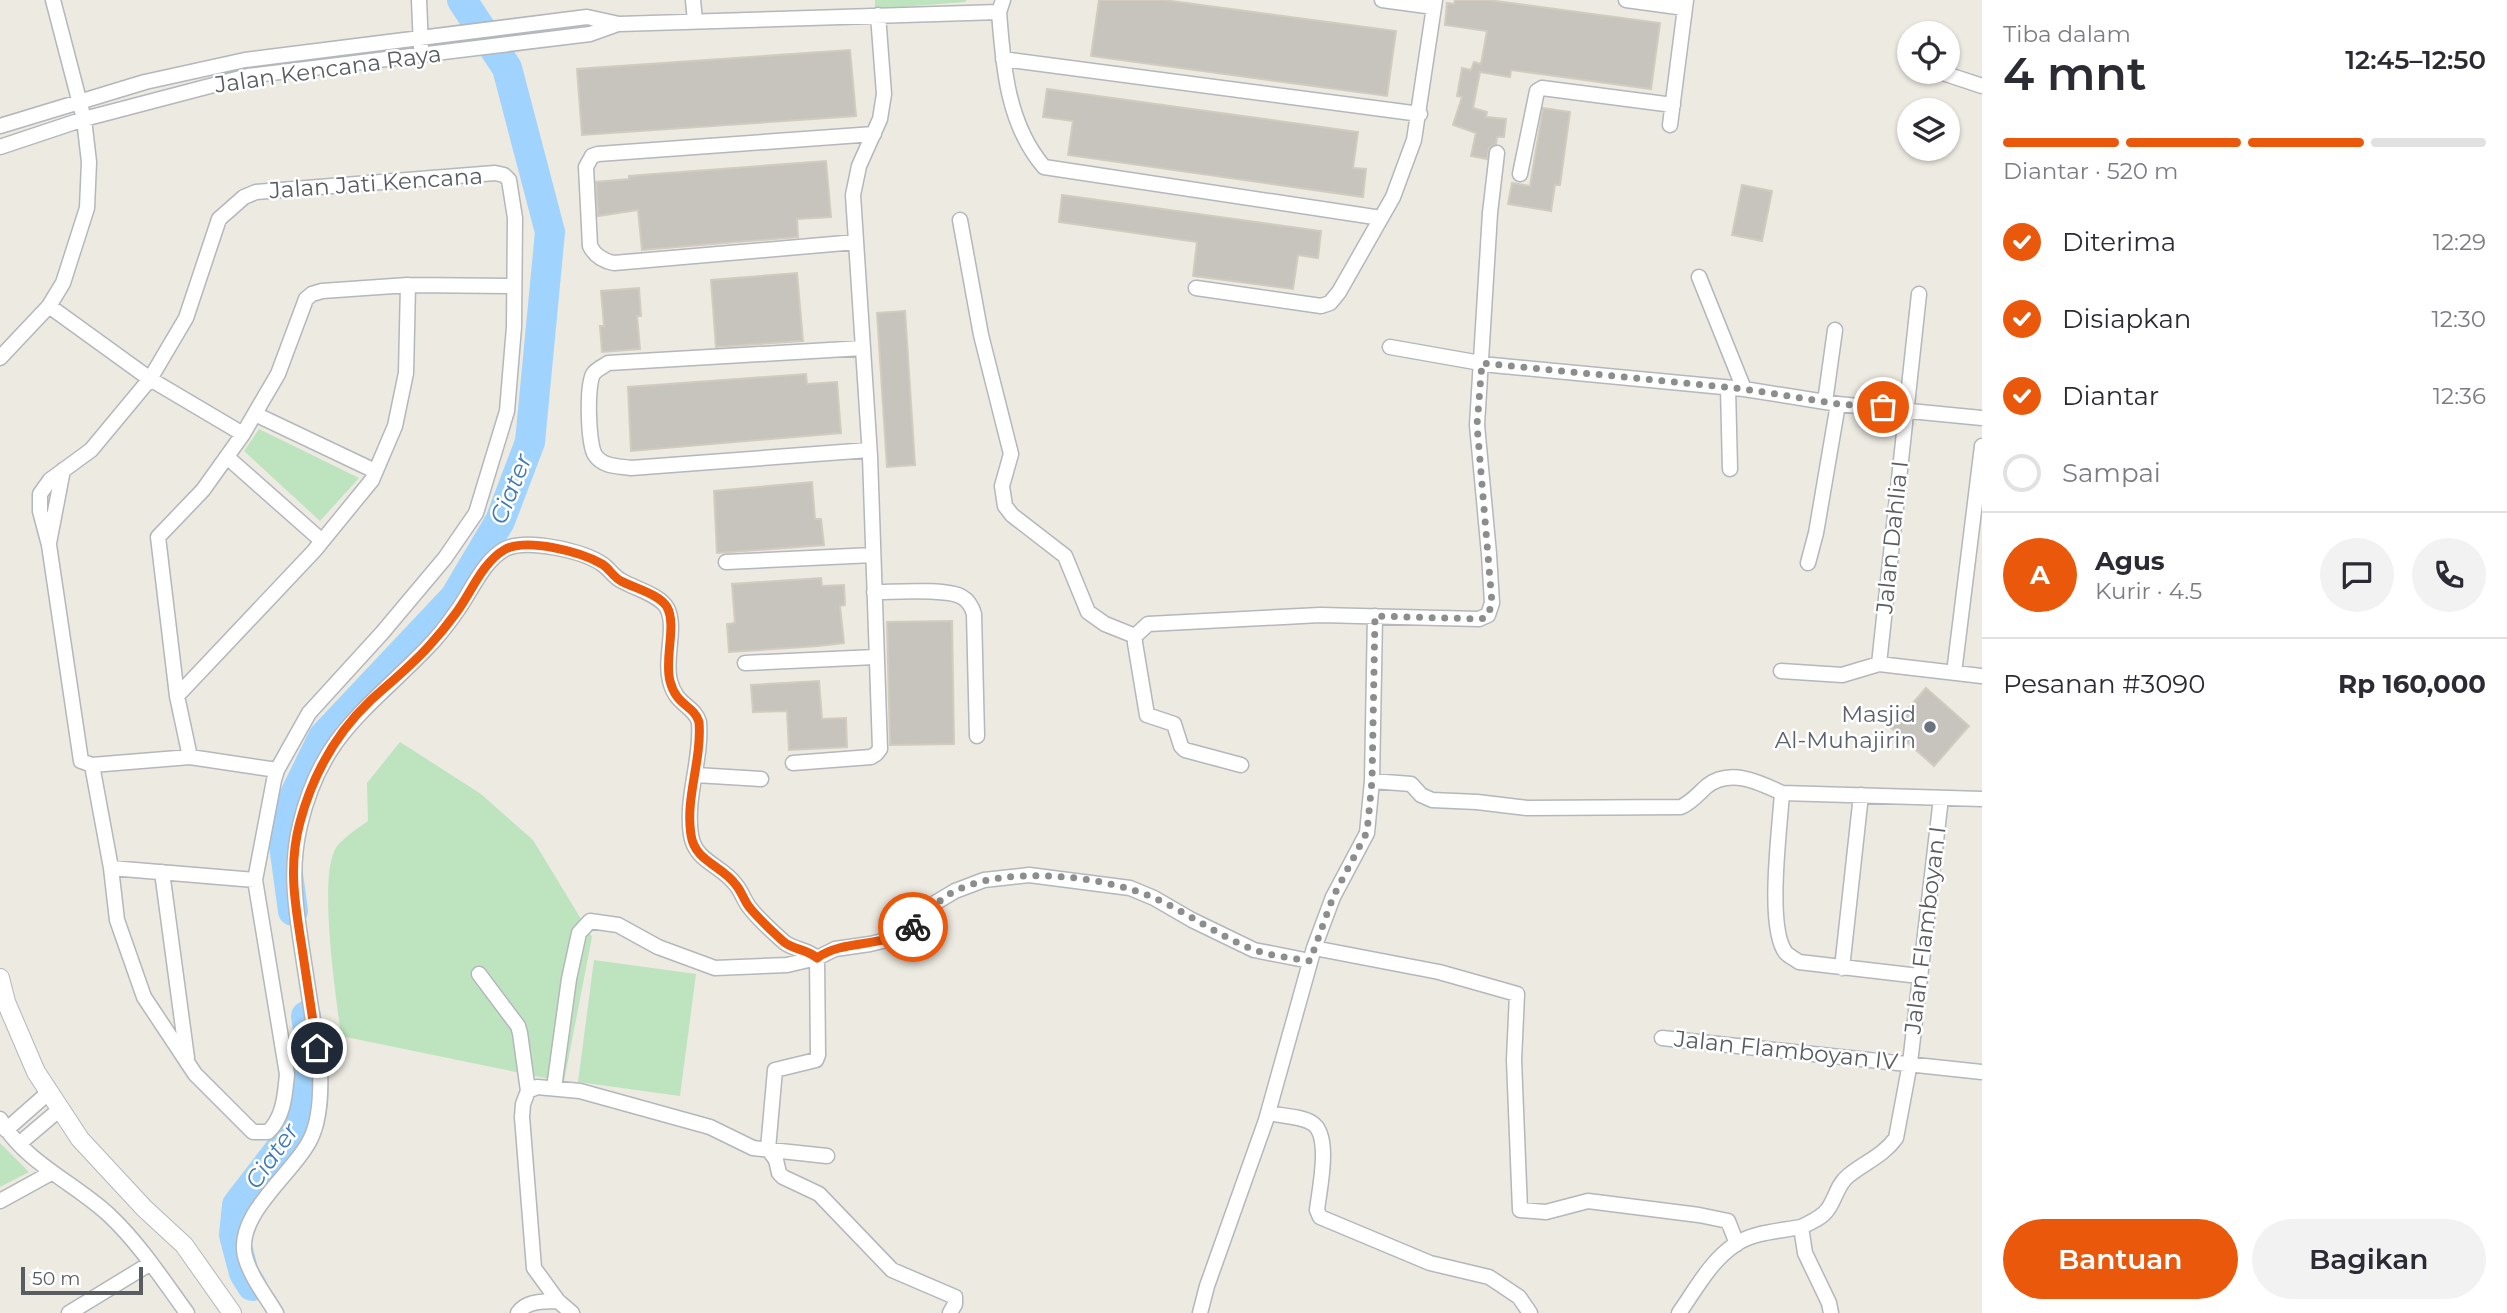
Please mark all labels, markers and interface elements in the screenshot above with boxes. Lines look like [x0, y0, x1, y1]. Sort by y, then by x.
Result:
text: Tiba dalam [2003, 20, 2131, 48]
map controls [1897, 21, 1960, 161]
button: locate [1897, 21, 1960, 84]
street label: Jalan Kencana Raya [212, 39, 443, 99]
text: 12:45–12:50 [2345, 44, 2486, 76]
text: 4 mnt [2003, 45, 2146, 102]
button: layers [1897, 98, 1960, 161]
text: Diantar · 520 m [2003, 157, 2178, 185]
street label: Jalan Jati Kencana [267, 162, 484, 204]
icon: check [2003, 223, 2041, 261]
text: Diterima [2062, 226, 2176, 258]
text: 12:29 [2433, 228, 2486, 256]
icon: check [2003, 300, 2041, 338]
text: Disiapkan [2062, 303, 2191, 335]
text: 12:30 [2432, 305, 2486, 333]
pin [1853, 377, 1913, 437]
icon: check [2003, 377, 2041, 415]
text: Diantar [2062, 380, 2159, 412]
text: 12:36 [2433, 382, 2486, 410]
icon: bag [1864, 388, 1902, 426]
water label: Ciater [483, 448, 538, 528]
text: Sampai [2062, 457, 2161, 489]
street label: Jalan Dahlia I [1870, 459, 1914, 616]
button: chat [2320, 538, 2394, 612]
button: phone [2412, 538, 2486, 612]
text: Agus [2095, 545, 2165, 577]
text: A [2030, 559, 2050, 591]
text: Kurir · 4.5 [2095, 577, 2202, 605]
text: Pesanan #3090 [2003, 668, 2205, 700]
text: Rp 160,000 [2338, 668, 2486, 700]
place label: Masjid Al-Muhajirin [1775, 700, 1916, 754]
marker: Masjid Al-Muhajirin [1922, 719, 1938, 735]
street label: Jalan Flamboyan I [1898, 825, 1952, 1036]
courier [878, 892, 948, 962]
icon: bike [894, 908, 932, 946]
pin [287, 1018, 347, 1078]
street label: Jalan Flamboyan IV [1672, 1024, 1900, 1076]
icon: home [298, 1029, 336, 1067]
water label: Ciater [239, 1116, 305, 1194]
button: Bantuan [2003, 1219, 2238, 1299]
button: Bagikan [2252, 1219, 2486, 1299]
scale bar [21, 1264, 144, 1296]
text: 50 m [32, 1267, 80, 1290]

